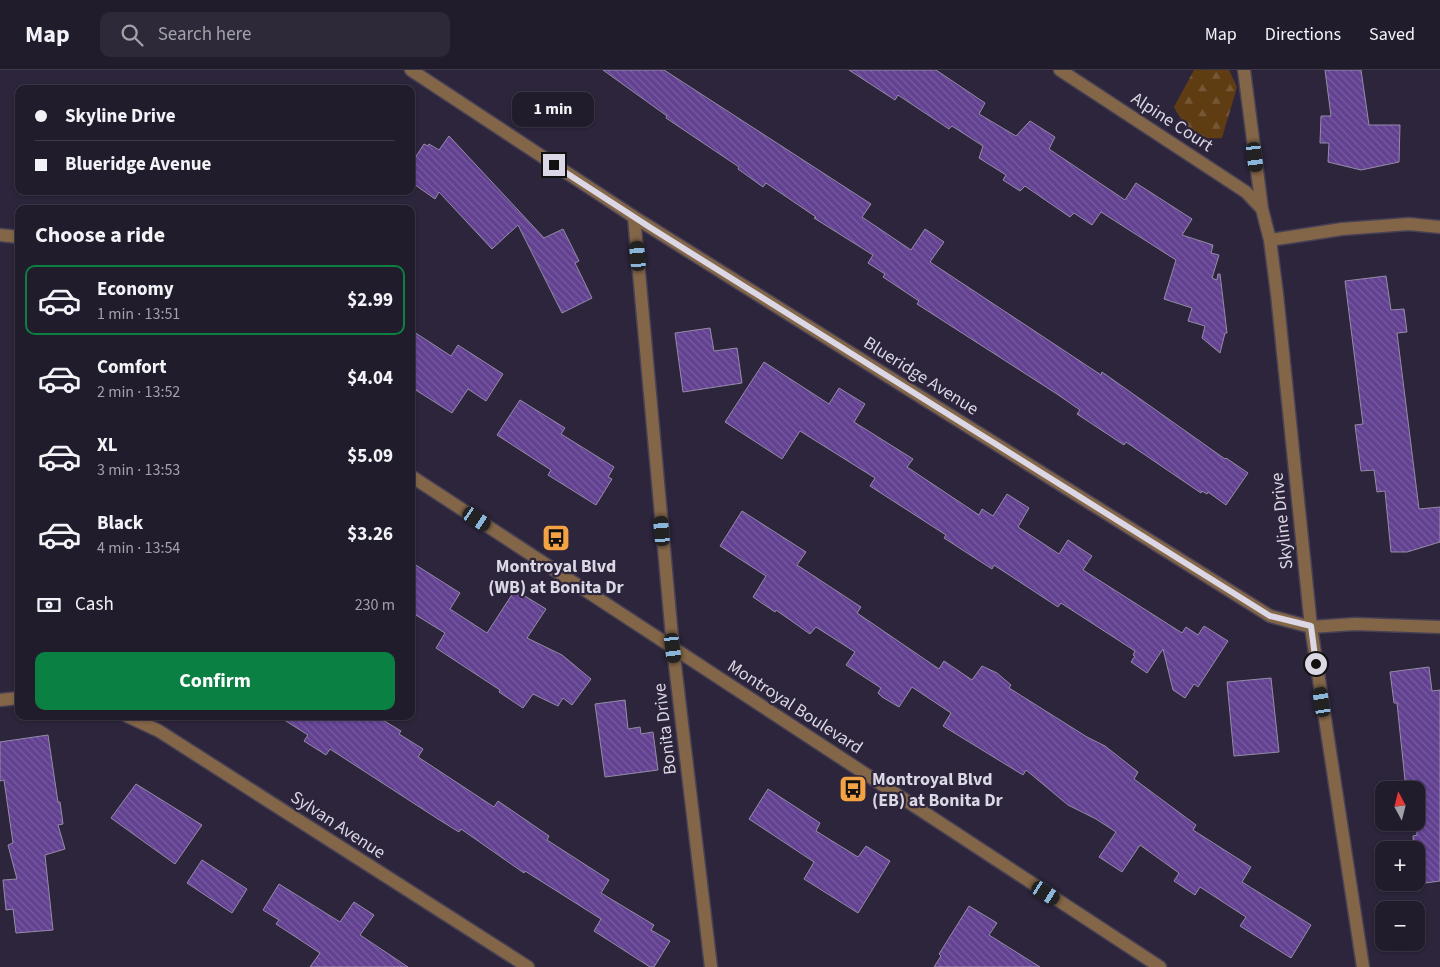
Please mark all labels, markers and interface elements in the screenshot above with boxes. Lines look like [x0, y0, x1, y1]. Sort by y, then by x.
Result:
search box [100, 12, 450, 57]
text: Map [25, 17, 70, 52]
icon: search [118, 21, 146, 49]
text: Search here [158, 21, 251, 48]
text: Map [1205, 22, 1237, 47]
text: Directions [1265, 22, 1341, 47]
text: Saved [1369, 22, 1415, 47]
street label: Alpine Court [1126, 86, 1218, 158]
callout: 1 min [513, 92, 595, 128]
text: 1 min [534, 98, 572, 120]
text: Skyline Drive [65, 103, 176, 130]
car [1245, 141, 1264, 173]
text: Blueridge Avenue [65, 151, 211, 178]
route end [543, 154, 565, 176]
text: Choose a ride [35, 219, 165, 251]
car [629, 240, 646, 272]
text: Economy [97, 276, 174, 303]
icon: car [37, 278, 82, 323]
text: $2.99 [347, 287, 393, 314]
text: 1 min · 13:51 [97, 303, 180, 325]
street label: Blueridge Avenue [859, 331, 983, 421]
text: Comfort [97, 354, 167, 381]
icon: car [37, 356, 82, 401]
text: $4.04 [347, 365, 393, 392]
text: 2 min · 13:52 [97, 381, 180, 403]
text: XL [97, 432, 118, 459]
icon: car [37, 434, 82, 479]
text: $5.09 [347, 443, 393, 470]
text: 3 min · 13:53 [97, 459, 180, 481]
street label: Skyline Drive [1264, 471, 1300, 571]
car [460, 504, 493, 534]
text: Black [97, 510, 143, 537]
icon: car [37, 512, 82, 557]
car [653, 515, 670, 547]
text: $3.26 [347, 521, 393, 548]
bus stop icon: Montroyal Blvd (WB) at Bonita Dr [541, 523, 571, 553]
text: 4 min · 13:54 [97, 537, 180, 559]
place label: Montroyal Blvd (WB) at Bonita Dr [488, 554, 625, 600]
icon: cash [35, 591, 63, 619]
text: Cash [75, 591, 114, 618]
text: 230 m [355, 594, 395, 616]
car [663, 632, 682, 664]
button: Confirm [35, 652, 395, 710]
route start [1305, 653, 1327, 675]
street label: Montroyal Boulevard [722, 654, 868, 760]
street label: Bonita Drive [647, 682, 683, 776]
car [1312, 686, 1331, 718]
place label: Montroyal Blvd (EB) at Bonita Dr [872, 767, 1004, 813]
bus stop icon: Montroyal Blvd (EB) at Bonita Dr [838, 774, 868, 804]
north arrow [1375, 781, 1425, 831]
map controls [1375, 781, 1425, 951]
street label: Sylvan Avenue [286, 785, 390, 865]
button: + [1375, 841, 1425, 891]
car [1029, 879, 1062, 907]
button: − [1375, 901, 1425, 951]

